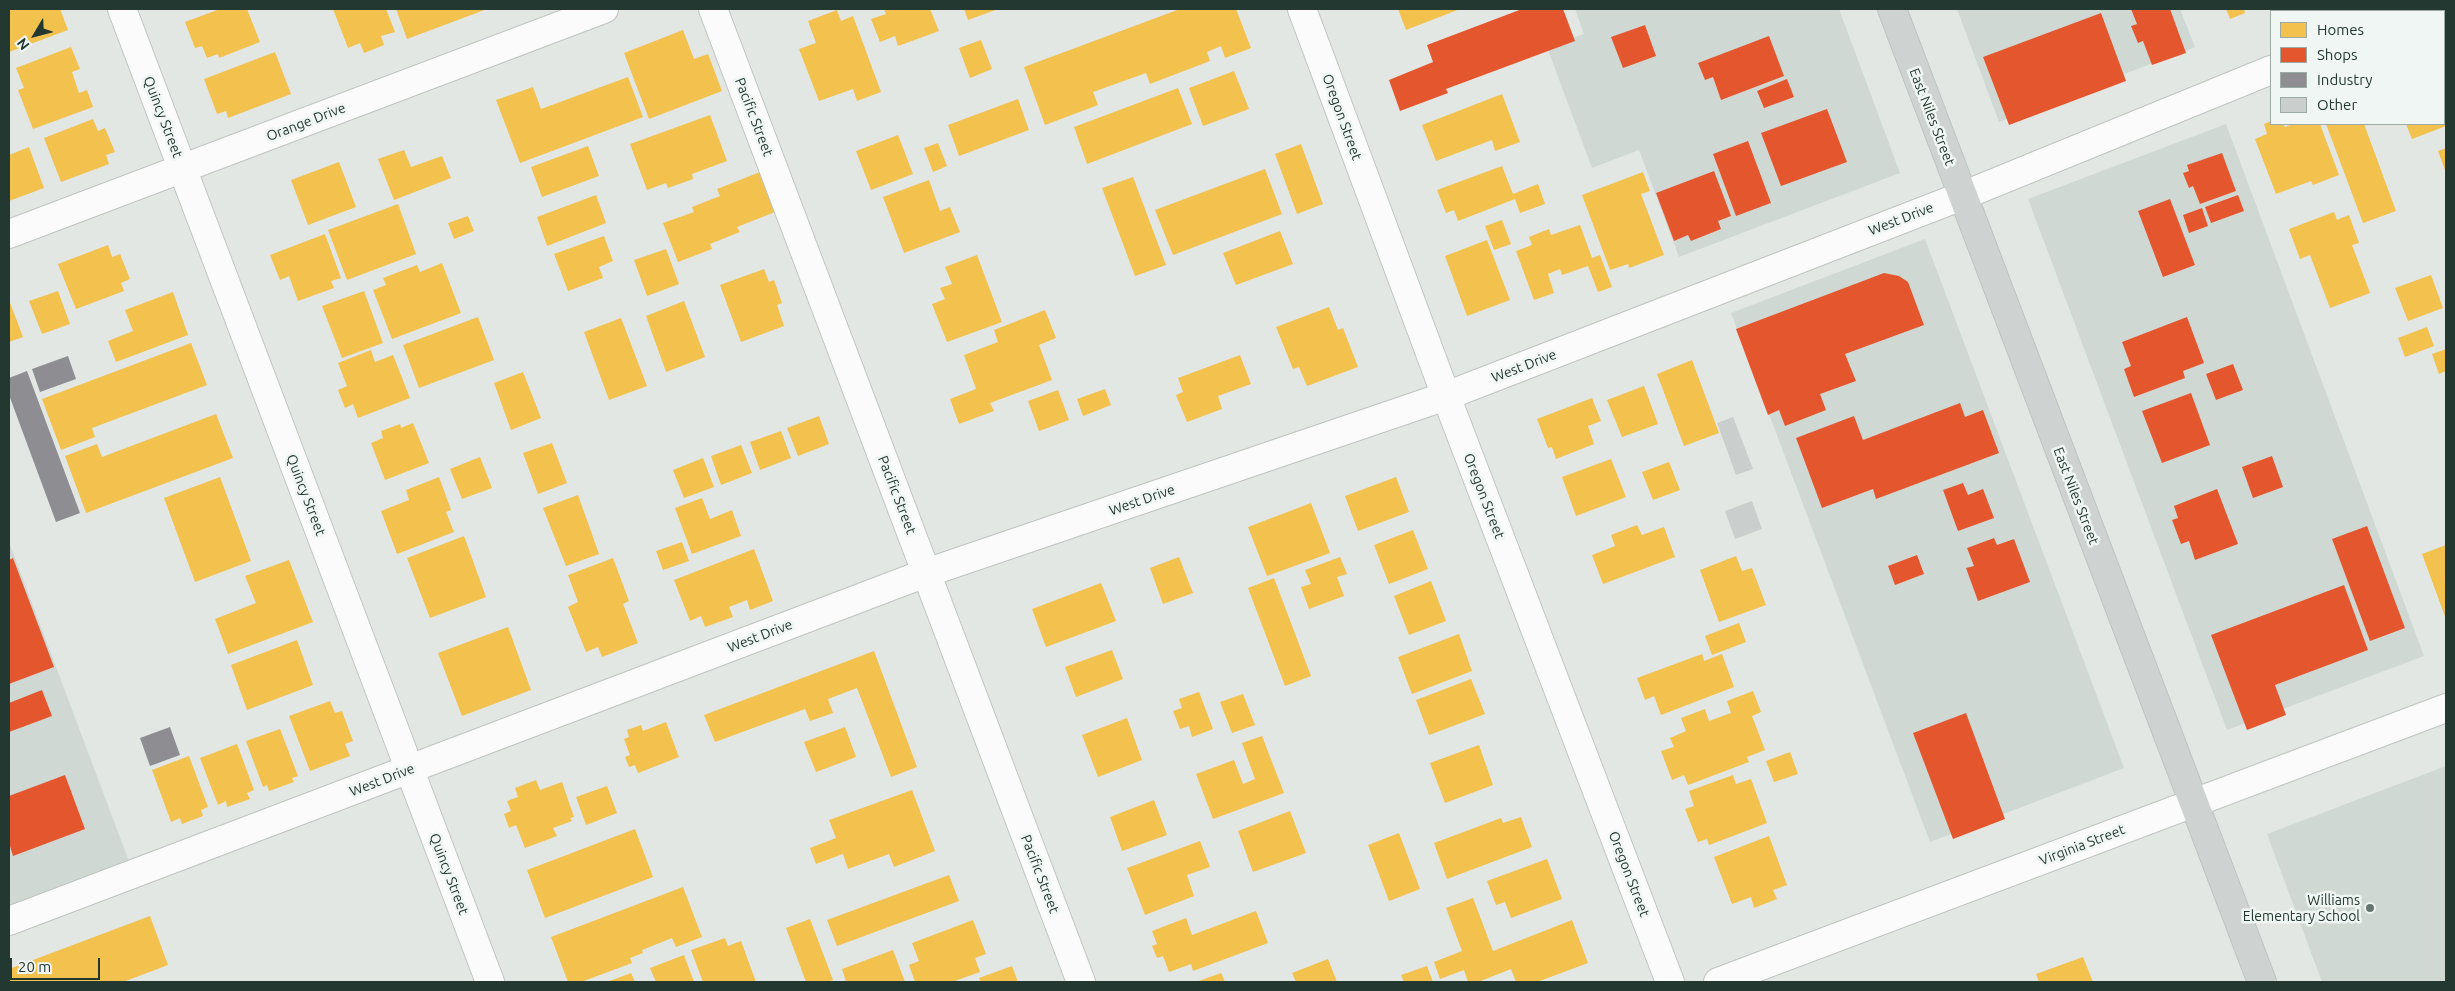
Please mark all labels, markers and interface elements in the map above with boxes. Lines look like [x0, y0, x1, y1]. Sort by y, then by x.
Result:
north arrow [10, 10, 60, 60]
legend [2270, 10, 2445, 125]
text: Homes [2317, 21, 2364, 38]
text: N [13, 35, 33, 53]
text: Shops [2317, 46, 2358, 63]
street label: East Niles Street [1906, 66, 1958, 168]
text: Industry [2317, 71, 2372, 88]
street label: Oregon Street [1319, 72, 1365, 162]
street label: Quincy Street [140, 74, 186, 160]
street label: Pacific Street [731, 75, 777, 159]
text: Other [2317, 96, 2357, 113]
street label: Orange Drive [264, 99, 348, 145]
street label: West Drive [1866, 199, 1936, 239]
street label: West Drive [1489, 346, 1559, 386]
street label: East Niles Street [2050, 445, 2102, 547]
street label: Oregon Street [1460, 451, 1508, 541]
street label: Quincy Street [283, 452, 329, 538]
street label: Pacific Street [874, 453, 920, 537]
street label: West Drive [1107, 481, 1177, 519]
street label: West Drive [725, 616, 795, 656]
street label: West Drive [347, 760, 417, 800]
street label: Virginia Street [2037, 821, 2127, 869]
street label: Oregon Street [1605, 829, 1653, 919]
street label: Quincy Street [426, 831, 472, 917]
street label: Pacific Street [1017, 832, 1063, 916]
place label: Williams Elementary School [2243, 892, 2360, 924]
marker: Williams Elementary School [2364, 902, 2376, 914]
scale bar [12, 948, 102, 980]
text: 20 m [18, 958, 51, 975]

